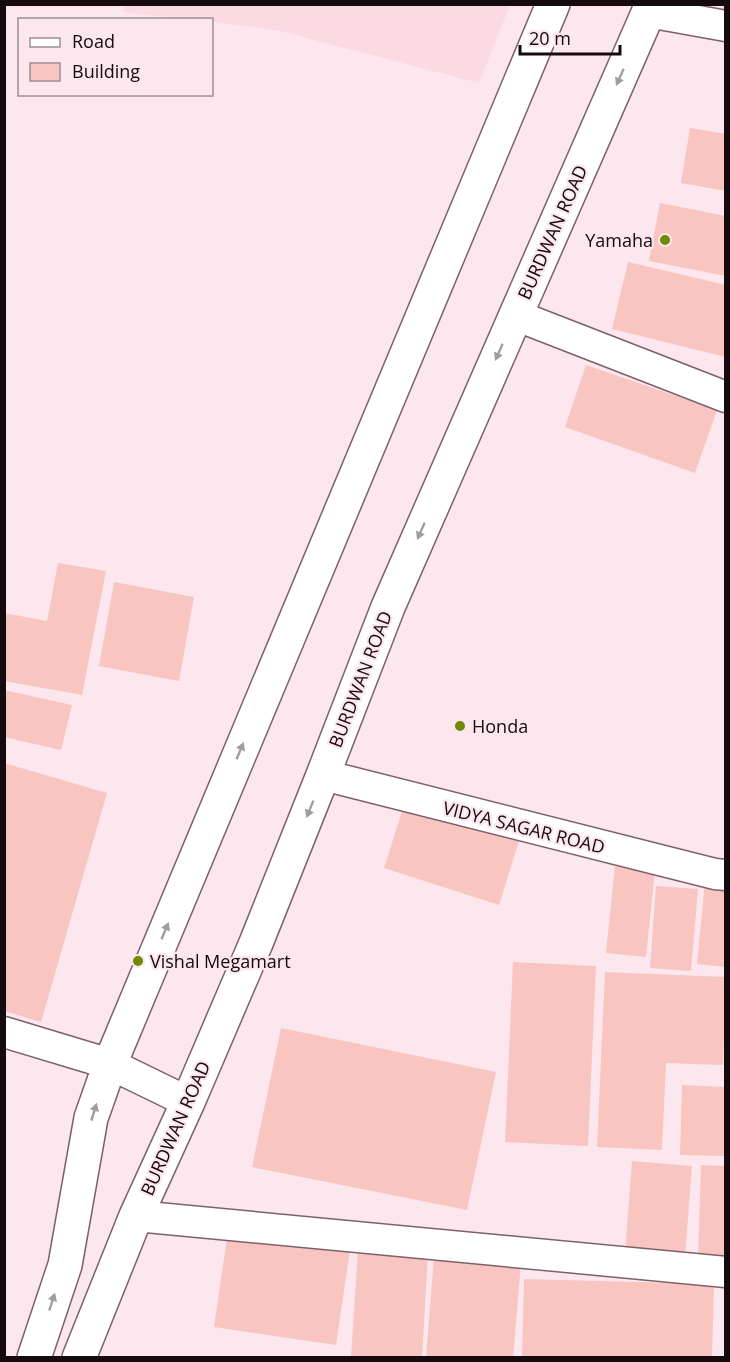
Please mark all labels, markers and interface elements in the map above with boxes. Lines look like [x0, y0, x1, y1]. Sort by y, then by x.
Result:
legend [18, 18, 213, 96]
scale bar [520, 18, 620, 56]
text: 20 m [529, 26, 571, 50]
text: Road [72, 29, 115, 53]
text: Building [72, 59, 140, 83]
one-way arrow [615, 69, 624, 86]
street label: BURDWAN ROAD [512, 161, 592, 303]
place label: Yamaha [585, 228, 653, 252]
marker: Yamaha [658, 233, 672, 247]
one-way arrow [494, 343, 503, 361]
one-way arrow [416, 522, 426, 540]
street label: BURDWAN ROAD [323, 607, 397, 751]
place label: Honda [472, 714, 528, 738]
marker: Honda [453, 719, 467, 733]
one-way arrow [236, 742, 245, 759]
street label: VIDYA SAGAR ROAD [441, 795, 607, 859]
one-way arrow [304, 800, 314, 818]
one-way arrow [160, 921, 170, 939]
place label: Vishal Megamart [150, 949, 291, 973]
marker: Vishal Megamart [131, 954, 145, 968]
street label: BURDWAN ROAD [135, 1057, 215, 1199]
one-way arrow [90, 1103, 99, 1121]
one-way arrow [48, 1293, 58, 1311]

